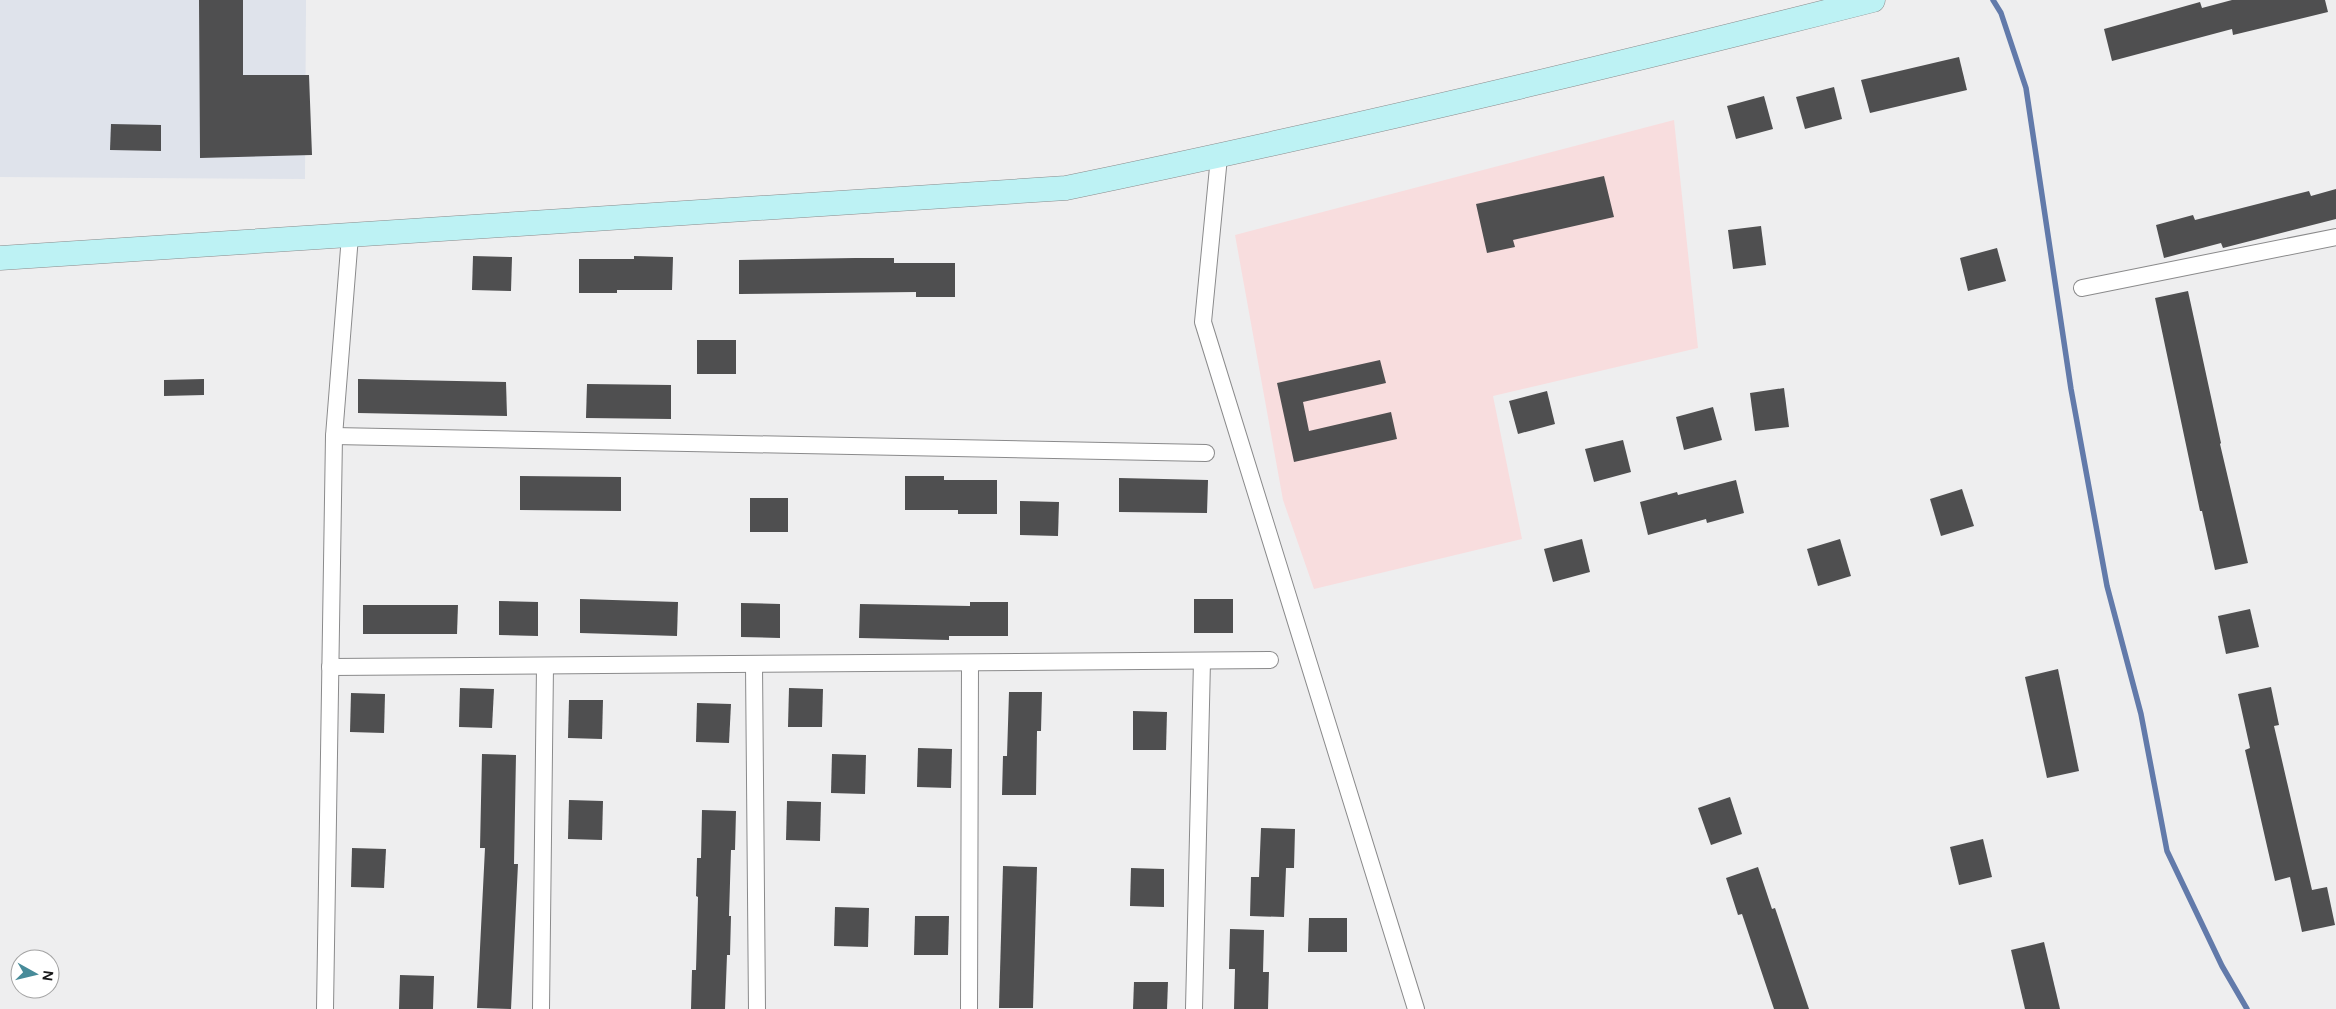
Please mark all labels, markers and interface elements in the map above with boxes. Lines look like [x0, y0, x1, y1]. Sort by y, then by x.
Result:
north arrow [10, 949, 60, 999]
text: N [38, 969, 57, 982]

